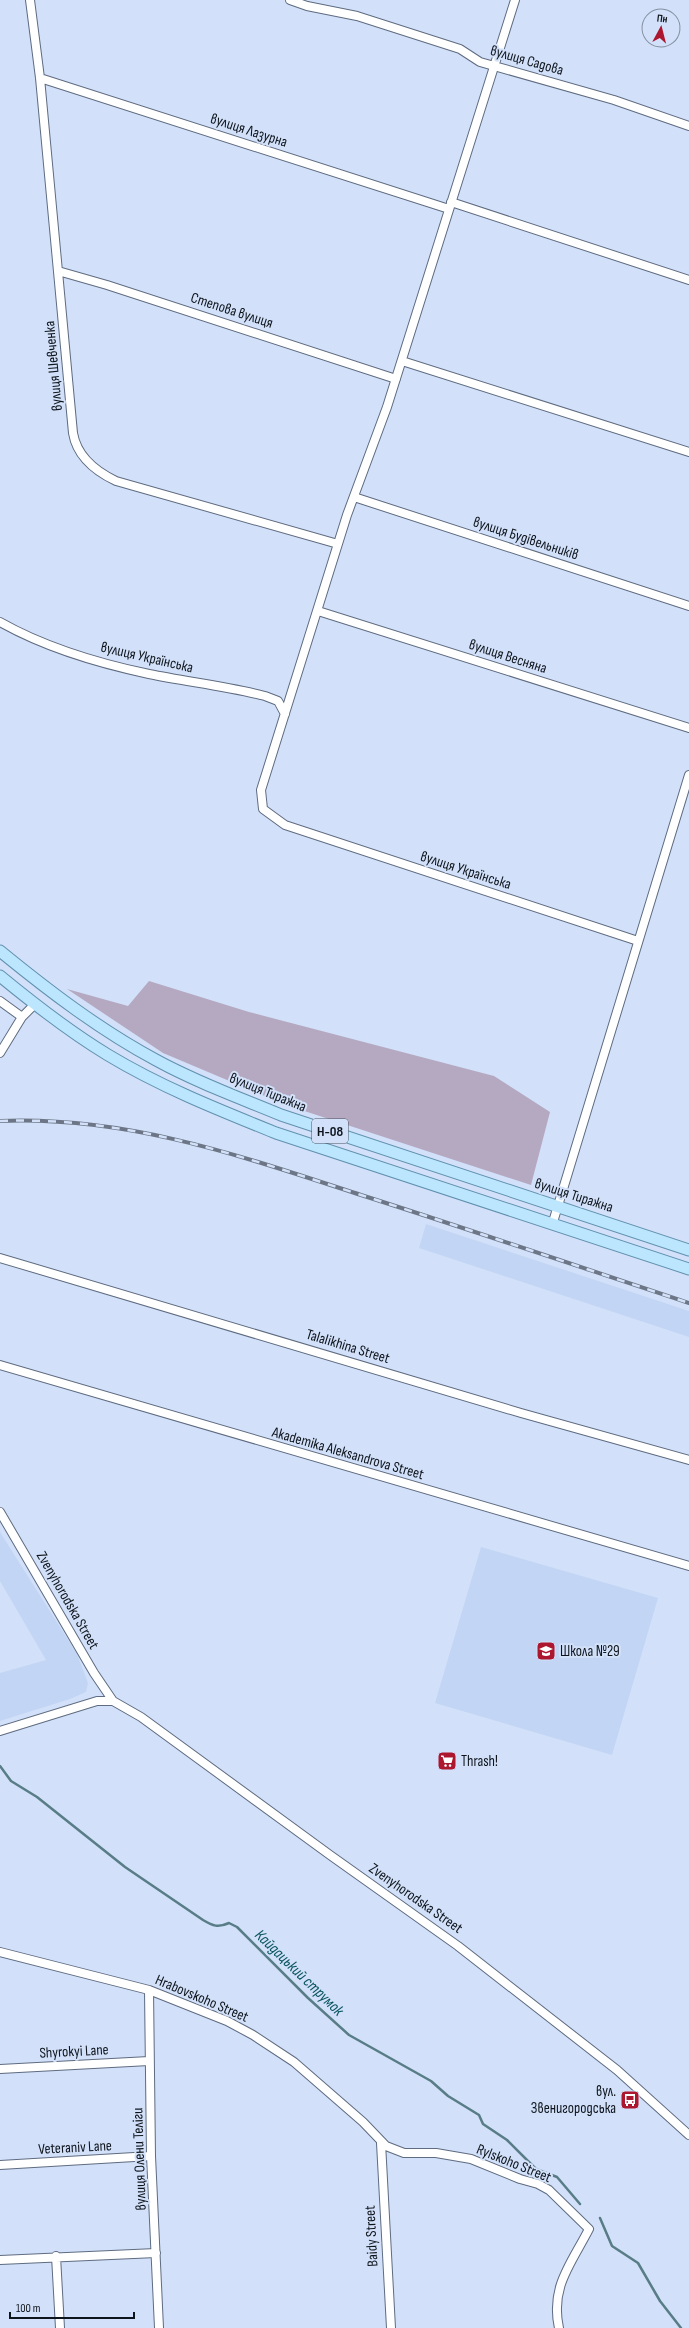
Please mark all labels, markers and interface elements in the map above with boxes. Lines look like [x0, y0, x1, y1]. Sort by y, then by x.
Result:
north arrow [641, 8, 681, 48]
text: Пн [656, 11, 668, 26]
street label: вулиця Садова [488, 41, 566, 80]
street label: вулиця Лазурна [208, 109, 290, 152]
street label: Степова вулиця [188, 288, 276, 333]
street label: вулиця Шевченка [40, 320, 67, 412]
street label: вулиця Будівельників [471, 513, 581, 564]
street label: вулиця Весняна [466, 635, 549, 678]
street label: вулиця Українська [99, 638, 195, 677]
street label: вулиця Українська [418, 847, 514, 894]
street label: вулиця Тиражна [227, 1068, 309, 1117]
road number: Н-08 [312, 1119, 348, 1143]
street label: вулиця Тиражна [532, 1174, 616, 1217]
street label: Talalikhina Street [304, 1325, 392, 1368]
street label: Akademika Aleksandrova Street [269, 1422, 426, 1484]
street label: Zvenyhorodska Street [32, 1548, 103, 1653]
school or university icon: Школа №29 [535, 1640, 557, 1662]
place label: Школа №29 [560, 1642, 620, 1661]
supermarket icon: Thrash! [436, 1750, 458, 1772]
place label: Thrash! [461, 1752, 498, 1771]
street label: Zvenyhorodska Street [365, 1859, 467, 1938]
water label: Кайдацький струмок [251, 1926, 348, 2021]
street label: Hrabovskoho Street [152, 1970, 252, 2027]
street label: Shyrokyi Lane [39, 2040, 109, 2063]
place label: вул. Звенигородська [531, 2082, 616, 2118]
bus stop icon: вул. Звенигородська [619, 2089, 641, 2111]
street label: вулиця Олени Теліги [128, 2107, 151, 2211]
street label: Veteraniv Lane [38, 2136, 112, 2159]
street label: Rylskoho Street [474, 2140, 554, 2187]
street label: Baidy Street [360, 2204, 383, 2267]
scale bar [10, 2294, 134, 2320]
text: 100 m [16, 2301, 41, 2316]

